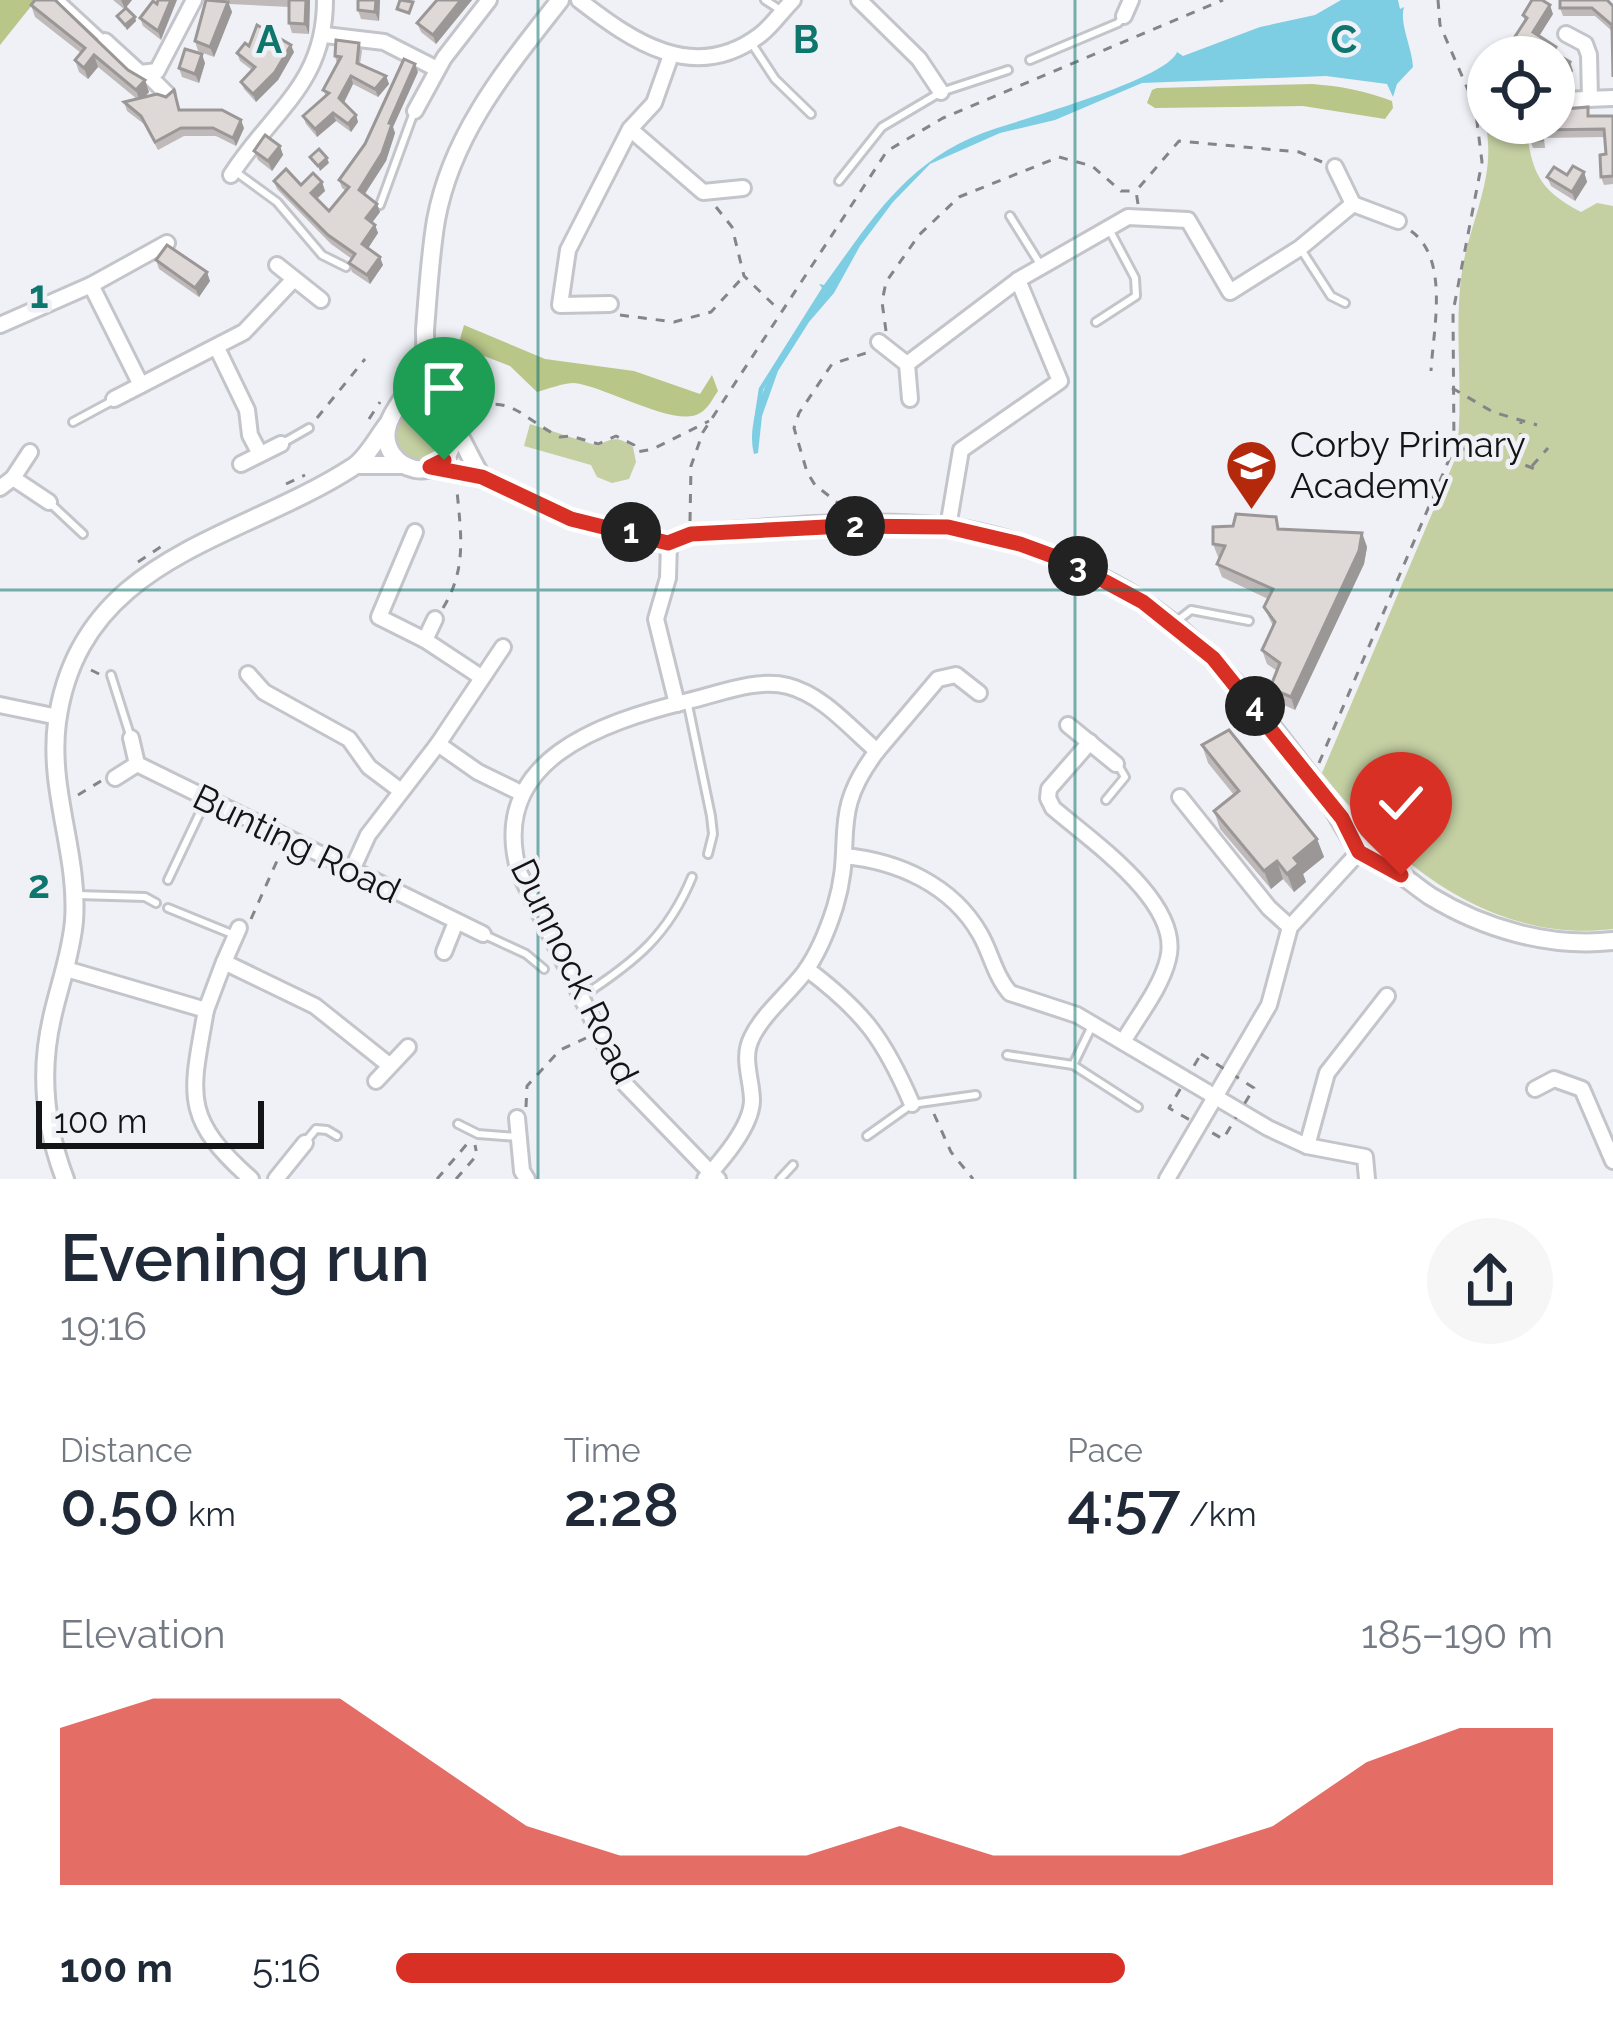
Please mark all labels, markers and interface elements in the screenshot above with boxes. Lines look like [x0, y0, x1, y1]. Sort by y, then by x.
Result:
text: A [256, 16, 283, 62]
text: B [793, 16, 819, 62]
text: C [1331, 16, 1358, 62]
map controls [1467, 36, 1575, 144]
button: locate [1467, 36, 1575, 144]
text: 1 [29, 271, 49, 317]
pin [393, 337, 495, 460]
icon: arrive [411, 355, 477, 421]
place label: Corby Primary Academy [1290, 423, 1526, 506]
school or university icon: Corby Primary Academy [1223, 437, 1279, 511]
pin: 2 [825, 496, 885, 556]
pin: 1 [601, 502, 661, 562]
text: 2 [846, 506, 864, 545]
text: 1 [623, 512, 639, 551]
pin: 3 [1048, 536, 1108, 596]
text: 3 [1069, 546, 1087, 585]
pin: 4 [1225, 676, 1285, 736]
text: 4 [1246, 686, 1264, 725]
pin [1350, 752, 1452, 875]
icon: check [1368, 770, 1434, 836]
street label: Bunting Road [187, 775, 407, 911]
street label: Dunnock Road [502, 852, 648, 1090]
text: 2 [28, 861, 50, 907]
scale bar [36, 1095, 264, 1148]
text: 100 m [54, 1102, 147, 1141]
button: share [1427, 1218, 1553, 1344]
text: Evening run [60, 1219, 430, 1296]
text: 19:16 [60, 1303, 147, 1349]
text: Distance [60, 1431, 192, 1470]
text: Time [564, 1431, 641, 1470]
text: Pace [1067, 1431, 1143, 1470]
text: 0.50 [60, 1470, 180, 1540]
text: 2:28 [564, 1470, 679, 1540]
text: 4:57 [1067, 1470, 1181, 1540]
text: km [180, 1495, 236, 1534]
text: /km [1181, 1495, 1257, 1534]
text: Elevation [60, 1611, 226, 1657]
text: 185–190 m [1361, 1611, 1553, 1657]
text: 100 m [60, 1945, 173, 1991]
text: 5:16 [252, 1945, 321, 1991]

